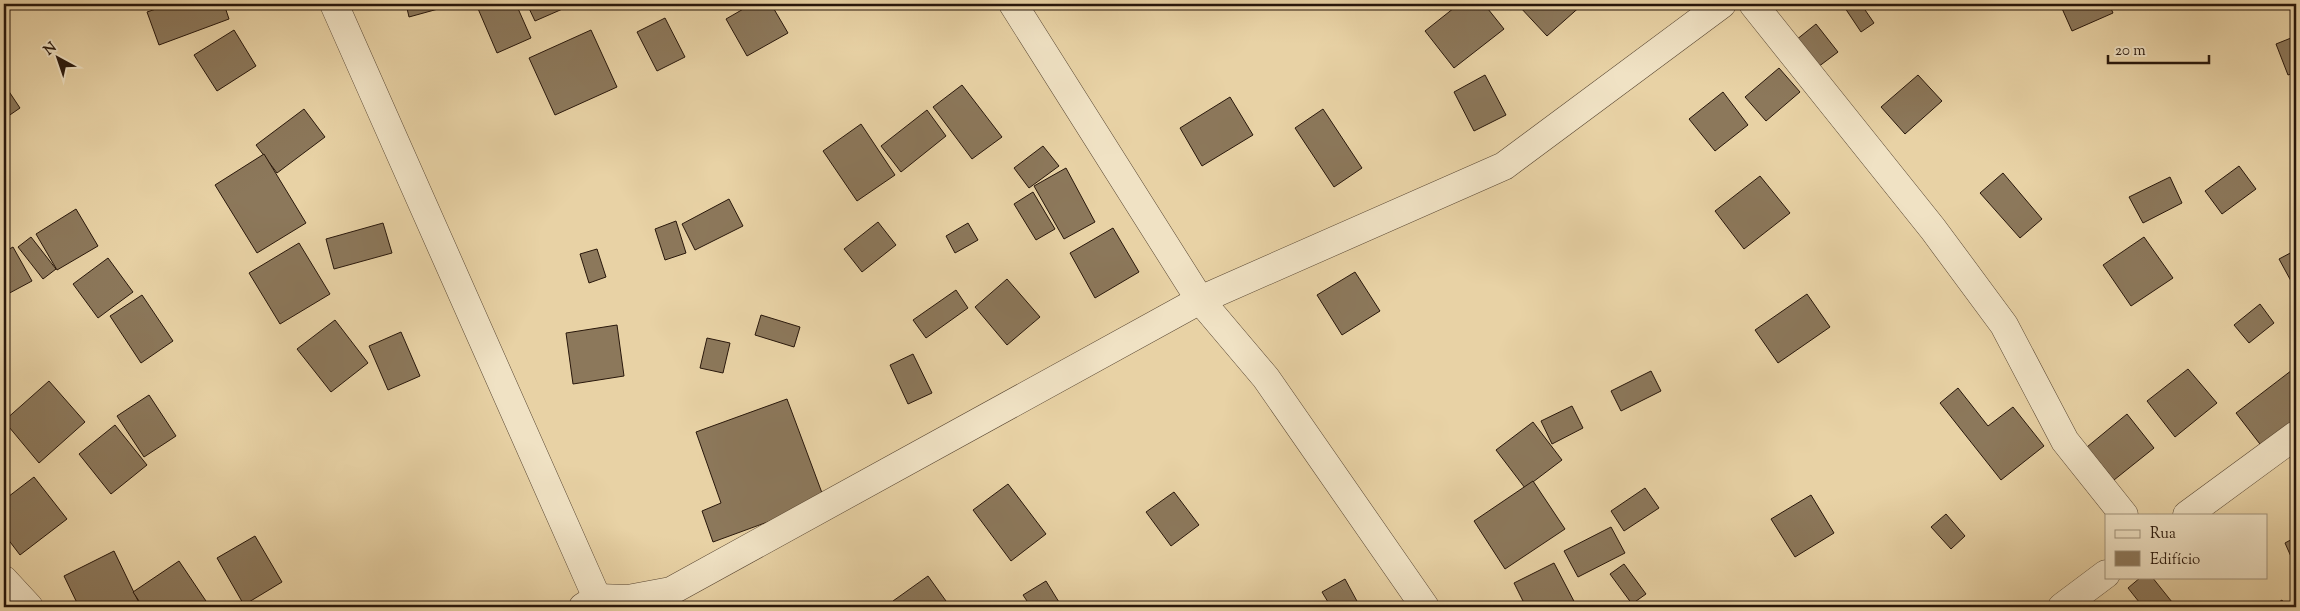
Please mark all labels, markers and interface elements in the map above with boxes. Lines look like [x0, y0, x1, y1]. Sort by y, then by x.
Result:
north arrow [32, 32, 82, 82]
scale bar [2108, 32, 2209, 64]
text: N [40, 38, 62, 61]
text: 20 m [2115, 41, 2146, 62]
legend [2105, 514, 2268, 578]
text: Rua [2150, 524, 2176, 545]
text: Edifício [2150, 550, 2200, 571]

